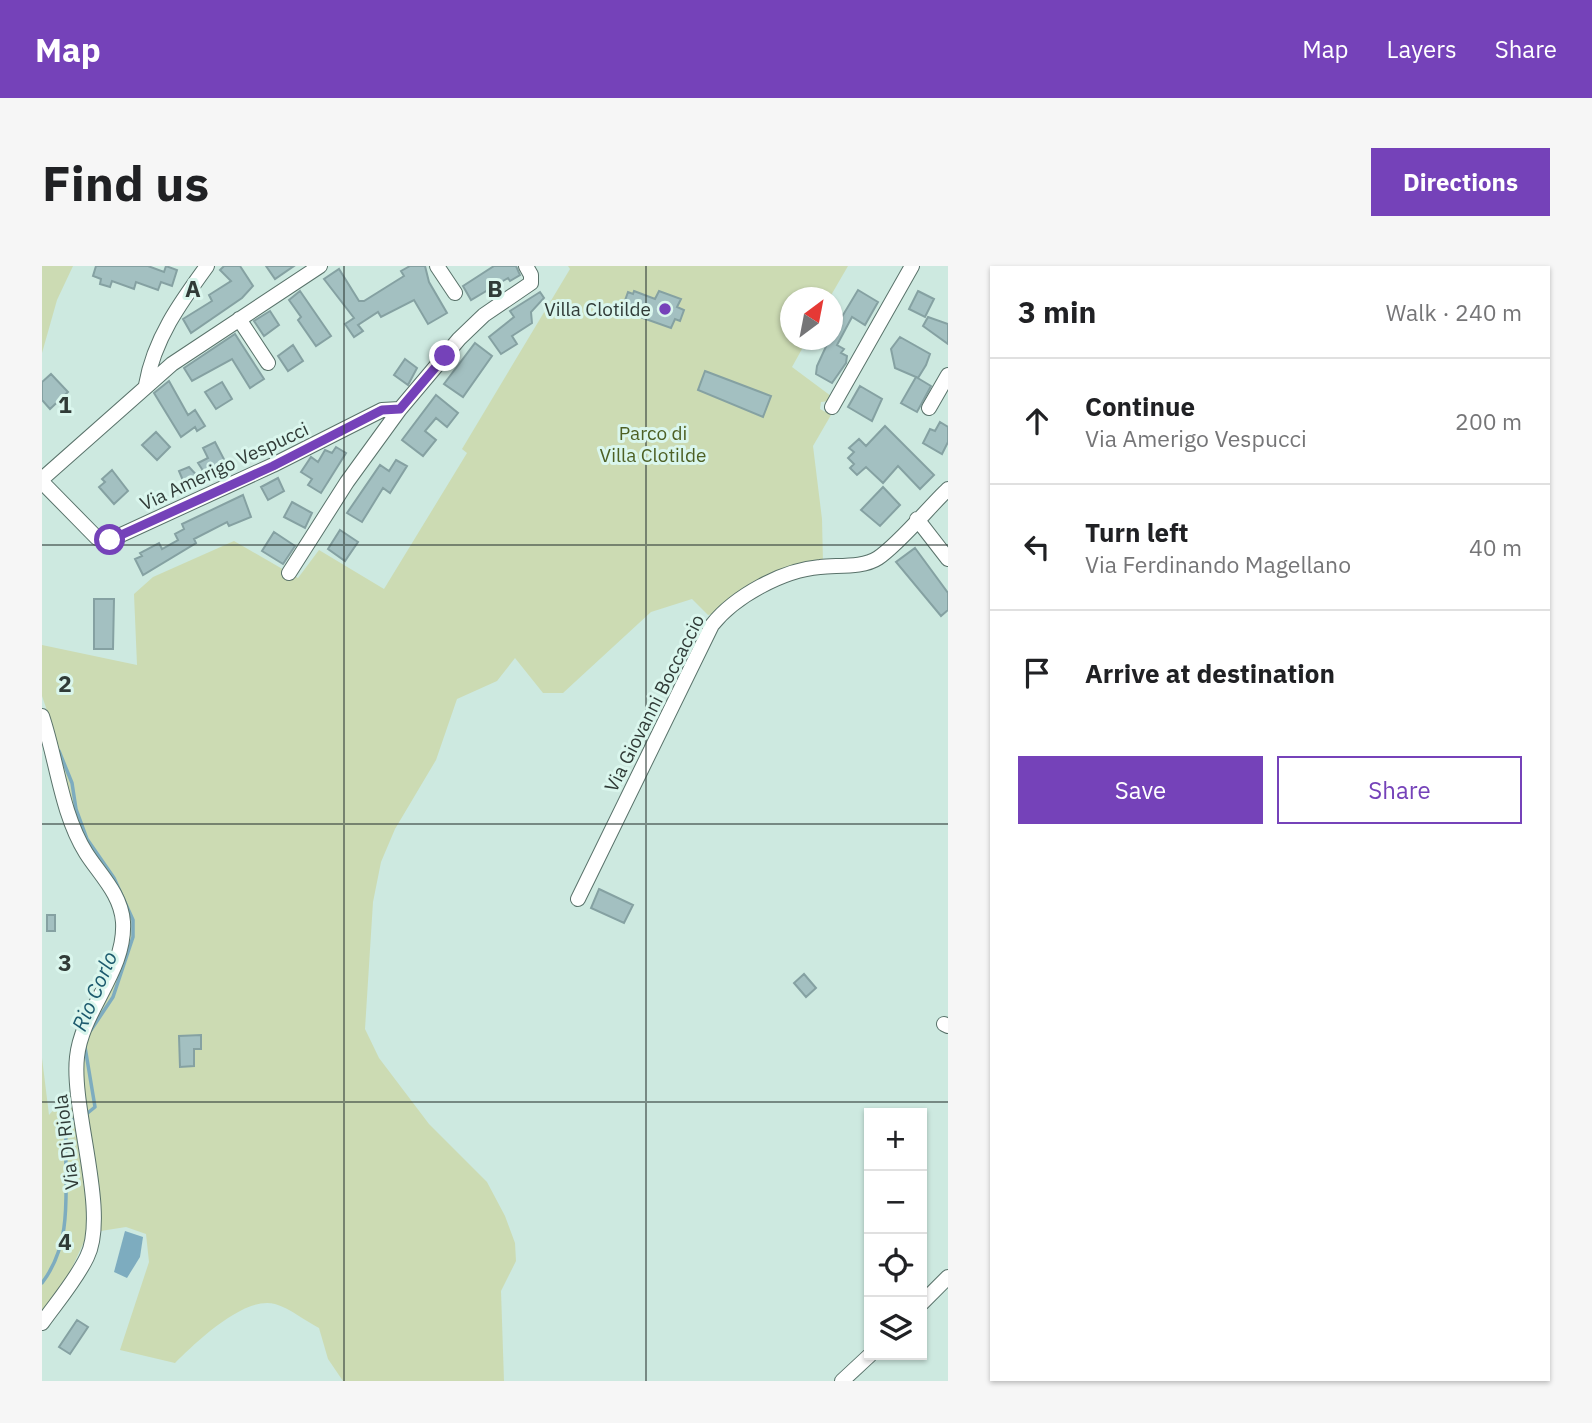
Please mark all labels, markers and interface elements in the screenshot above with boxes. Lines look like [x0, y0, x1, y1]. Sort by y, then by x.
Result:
text: Map [35, 28, 101, 71]
text: Map [1302, 33, 1349, 65]
text: Layers [1387, 33, 1457, 65]
text: Share [1495, 33, 1557, 65]
button: Directions [1371, 148, 1550, 216]
text: Find us [42, 151, 209, 214]
text: A [185, 273, 201, 303]
text: B [487, 273, 503, 303]
north arrow [780, 287, 843, 350]
text: 3 min [1018, 292, 1096, 331]
place label: Villa Clotilde [544, 297, 651, 321]
text: Walk · 240 m [1386, 297, 1522, 327]
marker: Villa Clotilde [657, 301, 673, 317]
route end [429, 340, 460, 371]
text: 1 [58, 389, 72, 419]
text: Continue [1085, 389, 1195, 423]
icon: ahead [1018, 402, 1056, 440]
text: 200 m [1455, 406, 1522, 436]
street label: Via Amerigo Vespucci [136, 416, 312, 516]
park label: Parco di Villa Clotilde [600, 421, 706, 467]
text: Via Amerigo Vespucci [1085, 423, 1307, 453]
text: Turn left [1085, 515, 1188, 549]
route start [94, 524, 125, 555]
icon: left [1018, 528, 1056, 566]
text: 40 m [1469, 532, 1522, 562]
text: Via Ferdinando Magellano [1085, 549, 1351, 579]
street label: Via Giovanni Boccaccio [599, 610, 709, 796]
icon: arrive [1018, 654, 1056, 692]
text: Arrive at destination [1085, 656, 1335, 690]
text: 2 [58, 668, 72, 698]
button: Save [1018, 756, 1263, 824]
button: Share [1277, 756, 1522, 824]
text: 3 [58, 947, 72, 977]
water label: Rio Corlo [65, 947, 123, 1035]
street label: Via Di Riola [48, 1093, 84, 1191]
map controls [864, 1108, 927, 1360]
button: + [864, 1108, 927, 1171]
button: − [864, 1171, 927, 1234]
text: 4 [58, 1226, 72, 1256]
button: locate [864, 1234, 927, 1297]
button: layers [864, 1297, 927, 1360]

